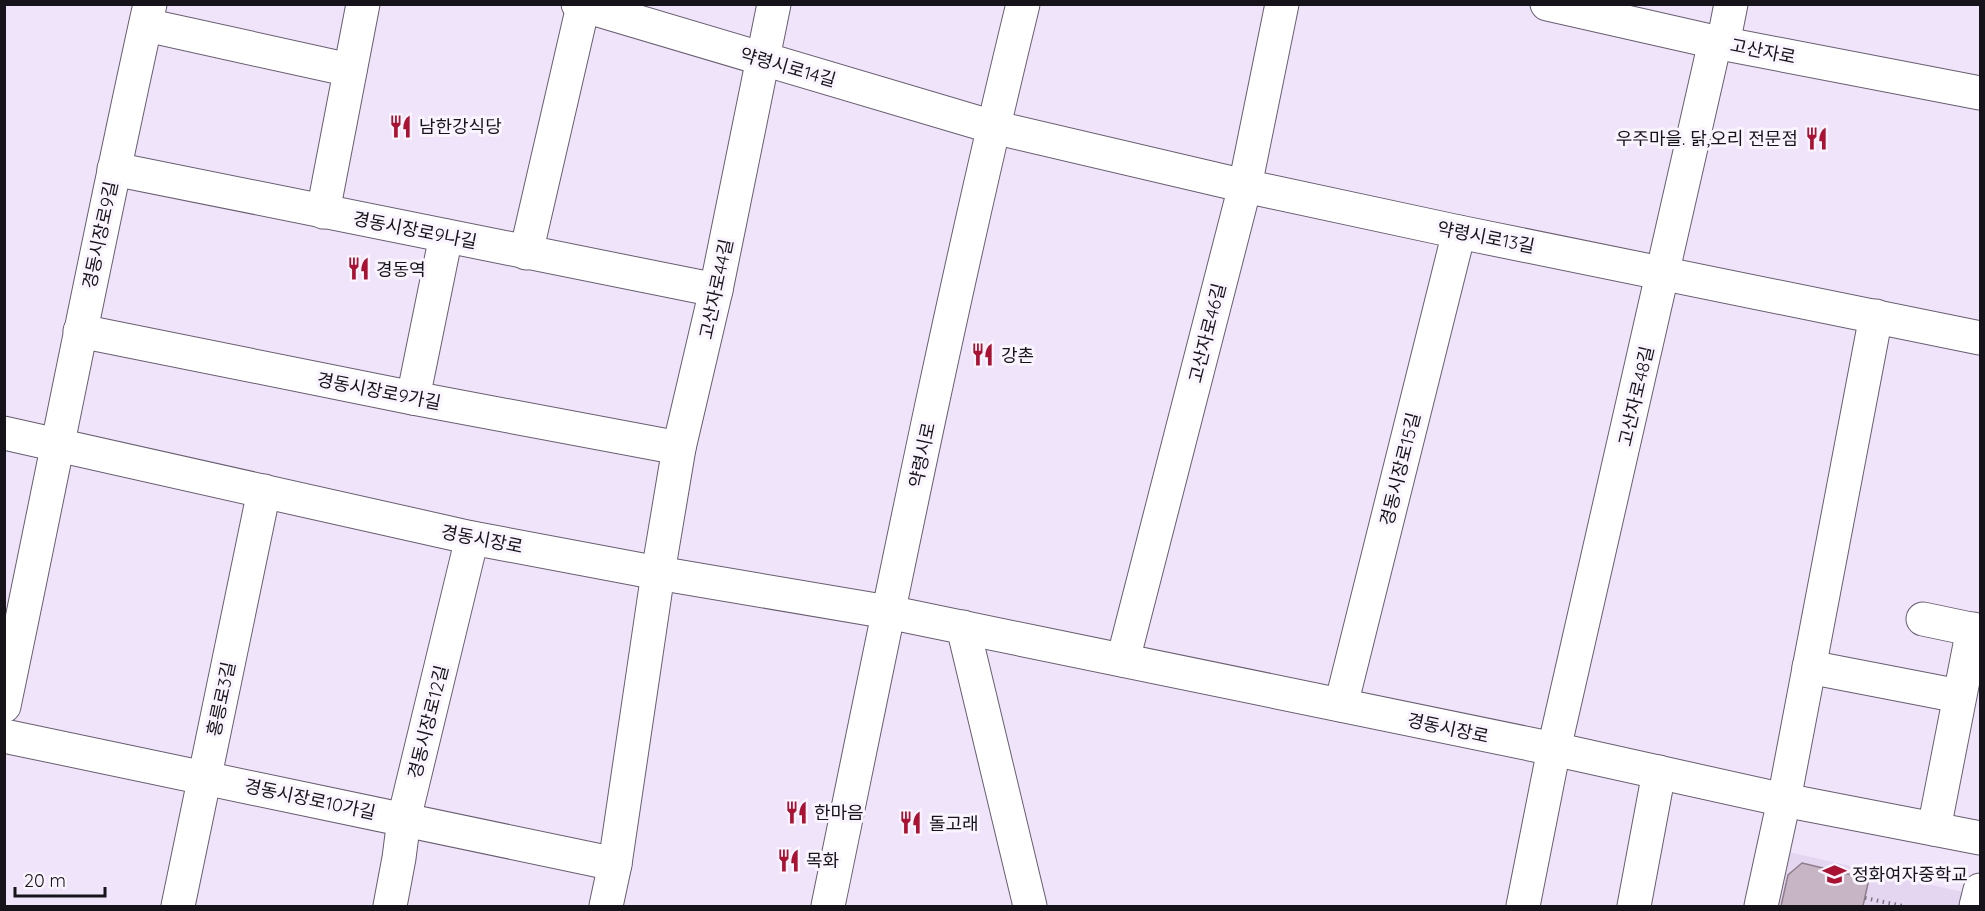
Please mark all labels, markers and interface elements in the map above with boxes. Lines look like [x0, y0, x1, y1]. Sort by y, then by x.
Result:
street label: 고산자로 [1728, 33, 1798, 69]
street label: 약령시로14길 [737, 42, 839, 92]
restaurant icon: 남한강식당 [388, 113, 414, 139]
place label: 남한강식당 [419, 115, 502, 138]
restaurant icon: 우주마을. 닭,오리 전문점 [1803, 125, 1829, 151]
place label: 우주마을. 닭,오리 전문점 [1616, 127, 1798, 150]
street label: 경동시장로9길 [77, 179, 123, 291]
street label: 경동시장로9나길 [351, 207, 479, 253]
street label: 약령시로13길 [1435, 216, 1537, 258]
street label: 고산자로44길 [694, 237, 738, 341]
restaurant icon: 경동역 [345, 256, 371, 282]
place label: 경동역 [376, 258, 426, 281]
street label: 고산자로46길 [1184, 281, 1230, 385]
restaurant icon: 강촌 [970, 342, 996, 368]
place label: 강촌 [1001, 344, 1034, 367]
street label: 고산자로48길 [1613, 344, 1659, 448]
street label: 경동시장로9가길 [315, 368, 443, 414]
street label: 경동시장로15길 [1375, 410, 1425, 528]
street label: 약령시로 [904, 420, 940, 490]
street label: 경동시장로 [439, 520, 525, 558]
street label: 홍릉로3길 [202, 660, 240, 738]
street label: 경동시장로12길 [403, 663, 453, 781]
street label: 경동시장로 [1405, 708, 1491, 748]
street label: 경동시장로10가길 [242, 774, 378, 824]
restaurant icon: 한마음 [783, 799, 809, 825]
place label: 한마음 [814, 801, 864, 824]
restaurant icon: 돌고래 [898, 810, 924, 836]
place label: 돌고래 [929, 812, 979, 835]
restaurant icon: 목화 [775, 847, 801, 873]
place label: 목화 [806, 849, 839, 872]
scale bar [15, 860, 105, 898]
school or university icon: 정화여자중학교 [1821, 861, 1847, 887]
place label: 정화여자중학교 [1852, 863, 1968, 886]
text: 20 m [24, 869, 66, 892]

